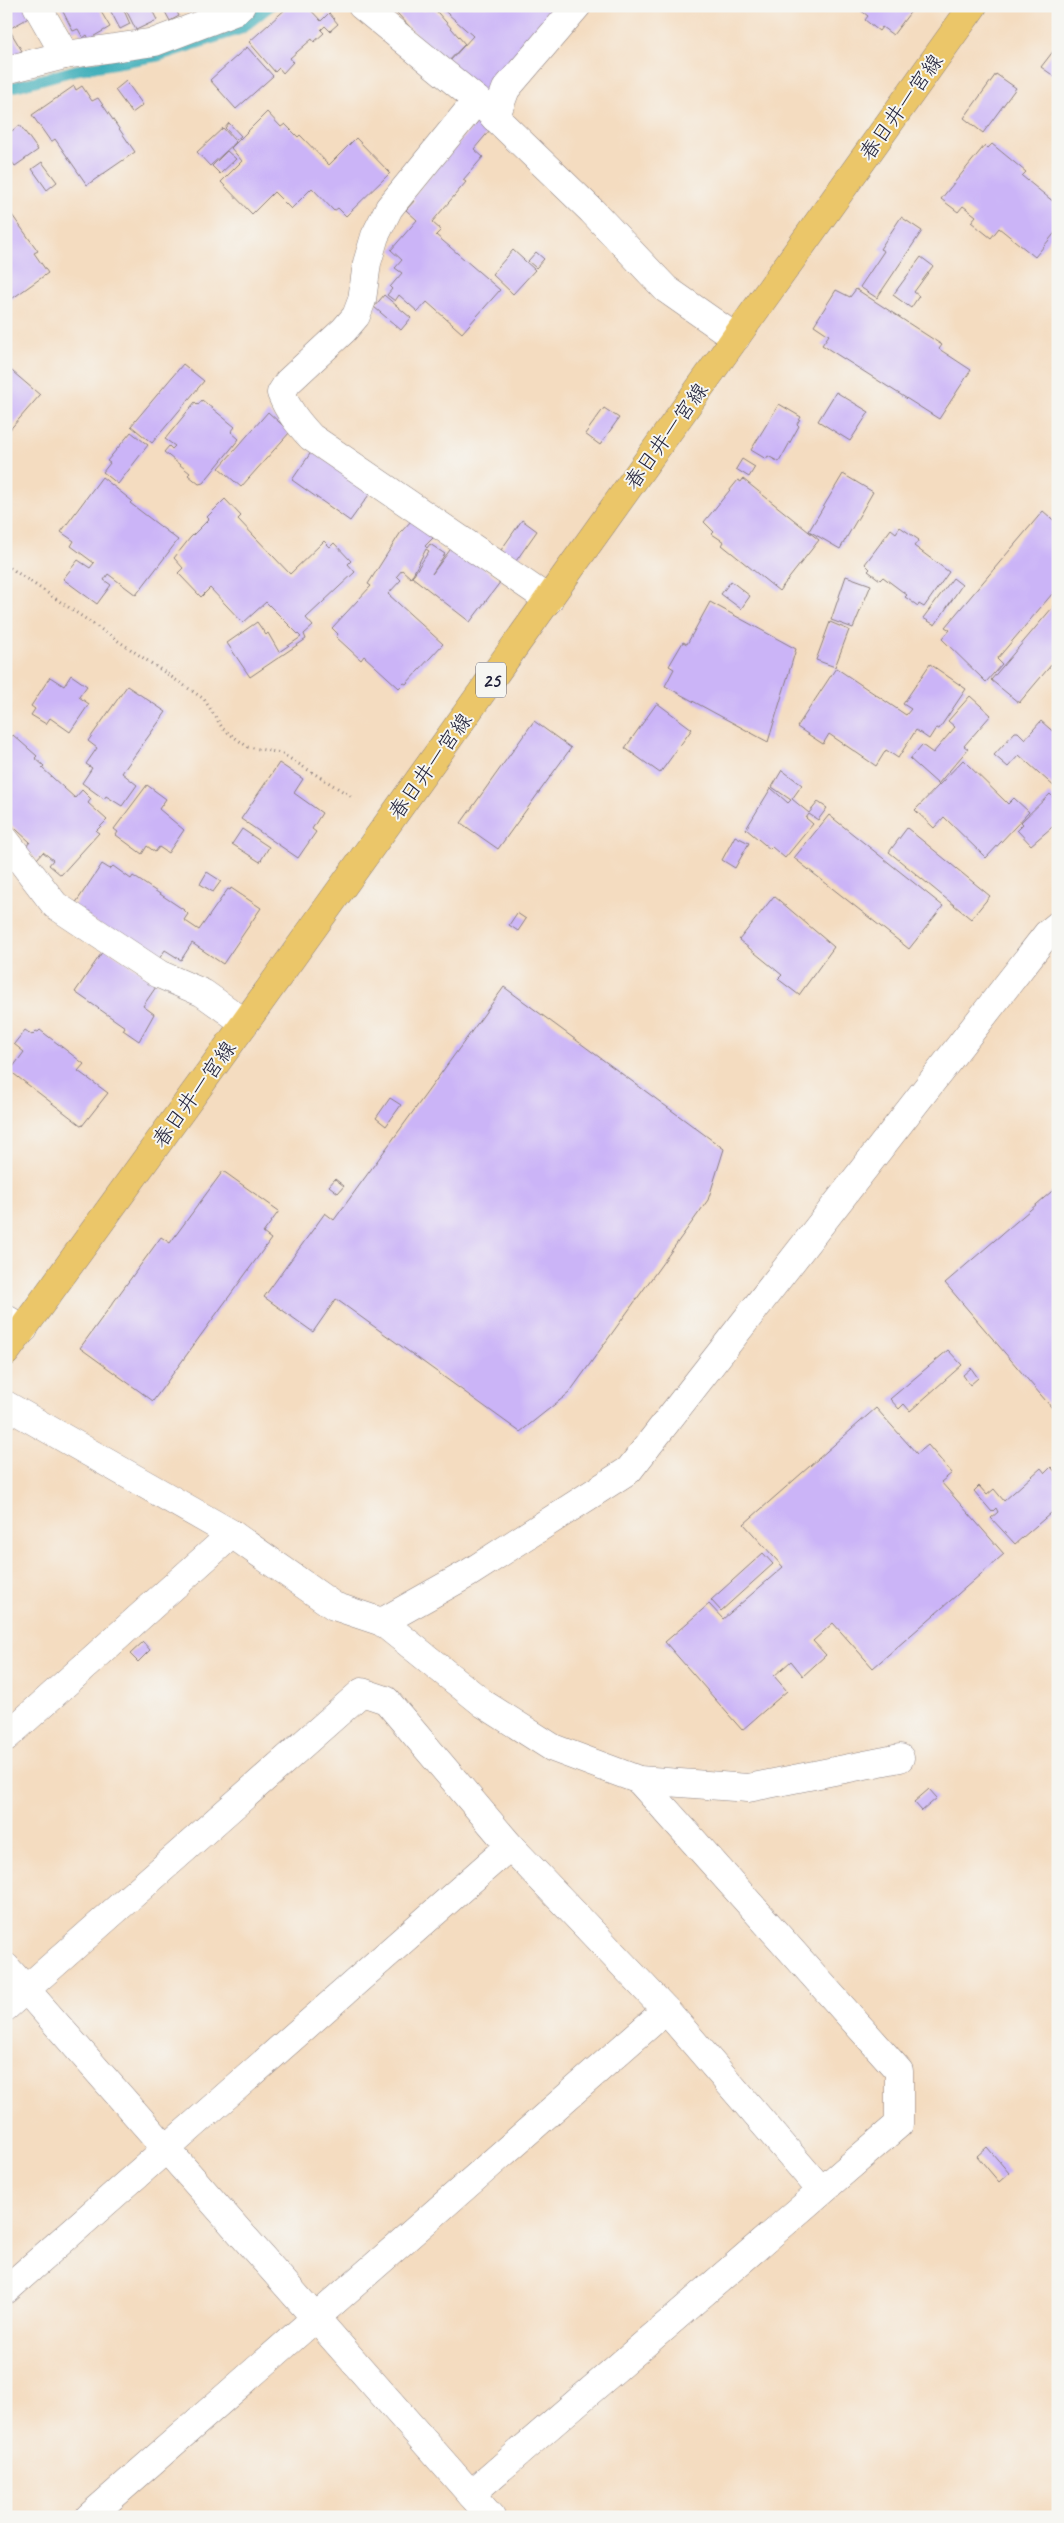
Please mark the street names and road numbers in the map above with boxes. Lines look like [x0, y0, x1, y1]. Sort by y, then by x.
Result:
street label: 春日井一宮線 [853, 48, 949, 166]
street label: 春日井一宮線 [618, 377, 714, 495]
road number: 25 [476, 662, 506, 698]
street label: 春日井一宮線 [382, 707, 478, 825]
street label: 春日井一宮線 [146, 1035, 242, 1153]

